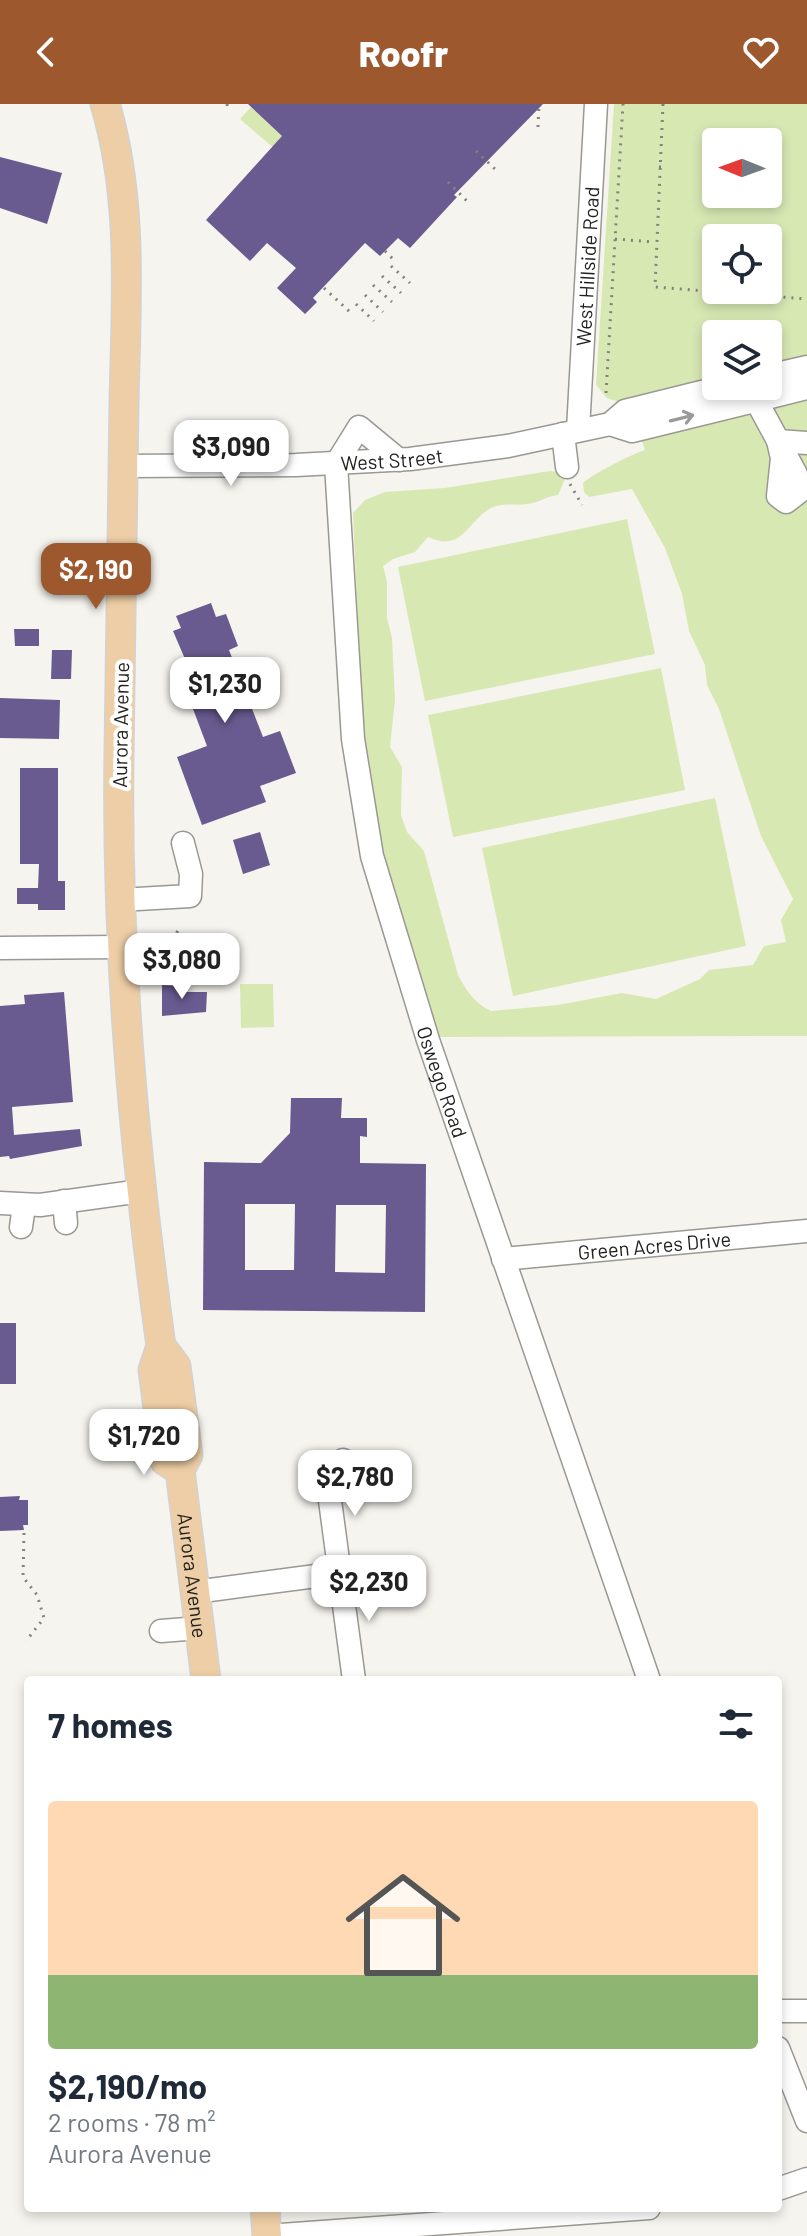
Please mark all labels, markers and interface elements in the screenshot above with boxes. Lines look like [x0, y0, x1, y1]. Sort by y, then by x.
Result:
icon: back [24, 30, 68, 74]
icon: heart [739, 30, 783, 74]
text: Roofr [359, 31, 448, 74]
north arrow [702, 128, 782, 208]
map controls [702, 128, 782, 400]
street label: West Hillside Road [571, 186, 603, 347]
button: locate [702, 224, 782, 304]
button: layers [702, 320, 782, 400]
one-way arrow [668, 410, 694, 425]
pin: $3,090 [166, 420, 296, 488]
text: $3,090 [192, 430, 270, 461]
street label: West Street [340, 443, 444, 475]
pin: $2,190 [31, 543, 161, 611]
text: $2,190 [59, 553, 133, 584]
pin: $1,230 [160, 657, 290, 725]
street label: Aurora Avenue [107, 662, 133, 788]
text: $1,230 [188, 667, 262, 698]
pin: $3,080 [117, 933, 247, 1001]
text: $3,080 [143, 943, 221, 974]
street label: Oswego Road [412, 1023, 473, 1141]
street label: Green Acres Drive [577, 1226, 732, 1264]
pin: $1,720 [79, 1409, 209, 1477]
text: $1,720 [107, 1419, 181, 1450]
pin: $2,780 [290, 1450, 420, 1518]
text: $2,780 [316, 1460, 394, 1491]
street label: Aurora Avenue [173, 1511, 213, 1639]
pin: $2,230 [304, 1555, 434, 1623]
text: $2,230 [329, 1565, 409, 1596]
icon: filters [714, 1702, 758, 1746]
text: 7 homes [48, 1704, 173, 1745]
icon: home [331, 1853, 475, 1997]
text: $2,190/mo [48, 2065, 207, 2106]
text: 2 rooms · 78 m² [48, 2106, 216, 2137]
text: Aurora Avenue [48, 2137, 212, 2168]

